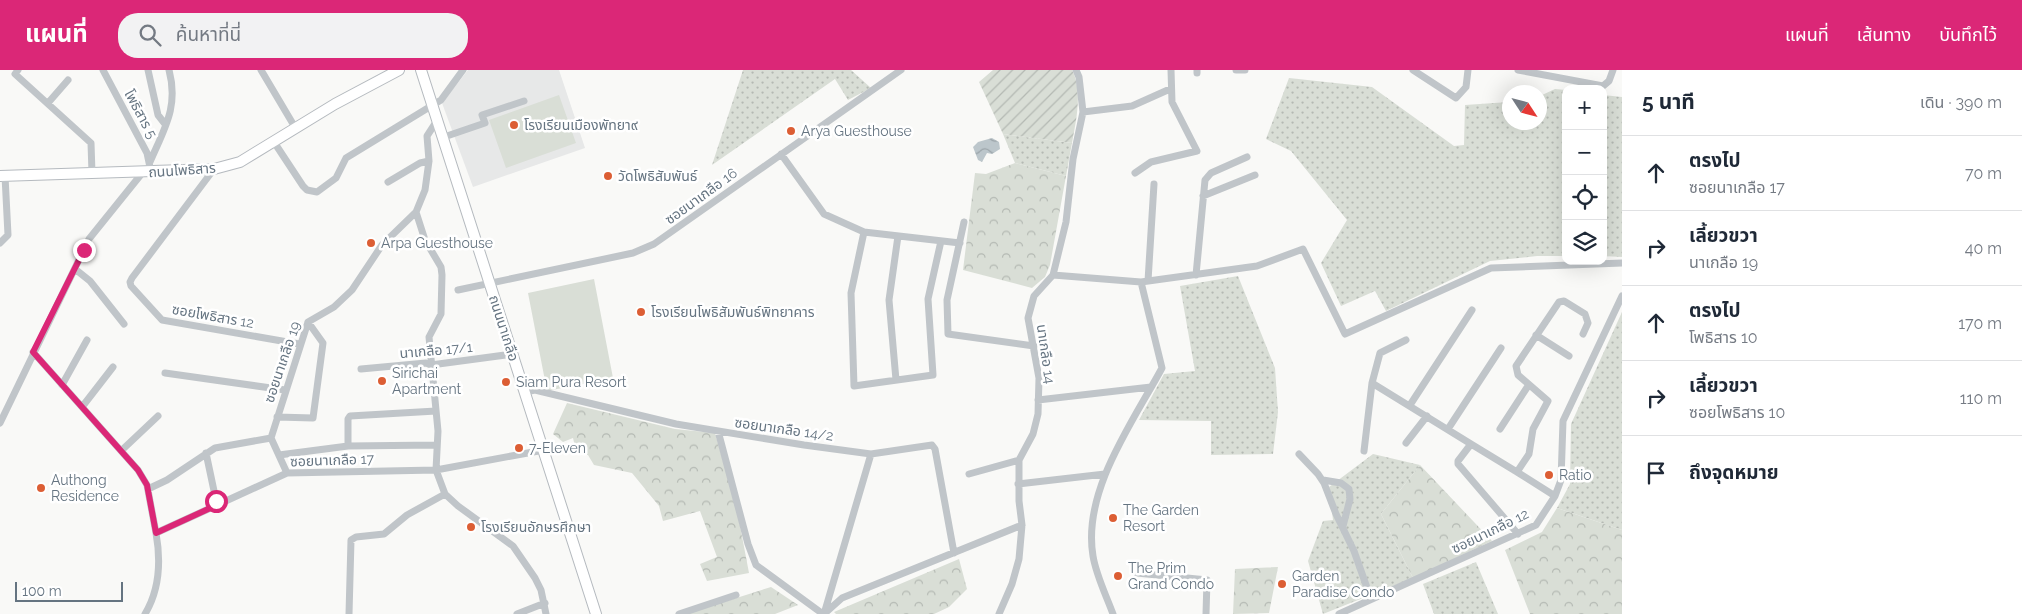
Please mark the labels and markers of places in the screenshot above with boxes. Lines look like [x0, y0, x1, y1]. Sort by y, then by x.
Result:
place label: โรงเรียนเมืองพัทยา๙ [524, 117, 638, 133]
marker: โรงเรียนเมืองพัทยา๙ [508, 119, 520, 131]
place label: Arya Guesthouse [801, 123, 912, 139]
marker: Arya Guesthouse [785, 125, 797, 137]
place label: วัดโพธิสัมพันธ์ [618, 168, 698, 184]
marker: วัดโพธิสัมพันธ์ [602, 170, 614, 182]
place label: Arpa Guesthouse [381, 235, 493, 251]
marker: Arpa Guesthouse [365, 237, 377, 249]
place label: โรงเรียนโพธิสัมพันธ์พิทยาคาร [651, 304, 815, 320]
marker: โรงเรียนโพธิสัมพันธ์พิทยาคาร [635, 306, 647, 318]
place label: Sirichai Apartment [392, 365, 462, 397]
place label: Siam Pura Resort [516, 374, 627, 390]
marker: Sirichai Apartment [376, 375, 388, 387]
marker: Siam Pura Resort [500, 376, 512, 388]
place label: 7-Eleven [529, 440, 586, 456]
marker: 7-Eleven [513, 442, 525, 454]
place label: Ratio [1559, 467, 1592, 483]
marker: Ratio [1543, 469, 1555, 481]
place label: Authong Residence [51, 472, 119, 504]
marker: Authong Residence [35, 482, 47, 494]
place label: The Garden Resort [1123, 502, 1199, 534]
marker: The Garden Resort [1107, 512, 1119, 524]
place label: โรงเรียนอักษรศึกษา [481, 519, 591, 535]
marker: โรงเรียนอักษรศึกษา [465, 521, 477, 533]
place label: The Prim Grand Condo [1128, 560, 1214, 592]
place label: Garden Paradise Condo [1292, 568, 1394, 600]
marker: The Prim Grand Condo [1112, 570, 1124, 582]
marker: Garden Paradise Condo [1276, 578, 1288, 590]

